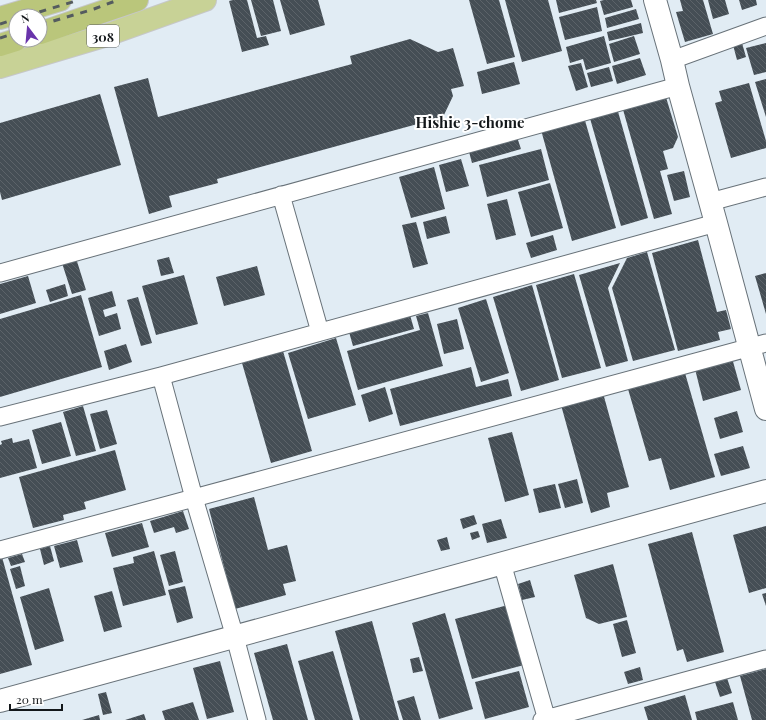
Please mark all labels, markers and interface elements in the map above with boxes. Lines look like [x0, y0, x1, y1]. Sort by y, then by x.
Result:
north arrow [8, 8, 48, 48]
text: N [19, 10, 31, 26]
road number: 308 [87, 25, 119, 47]
district label: Hishie 3-chome [415, 112, 525, 132]
scale bar [10, 686, 62, 712]
text: 20 m [16, 691, 43, 707]

